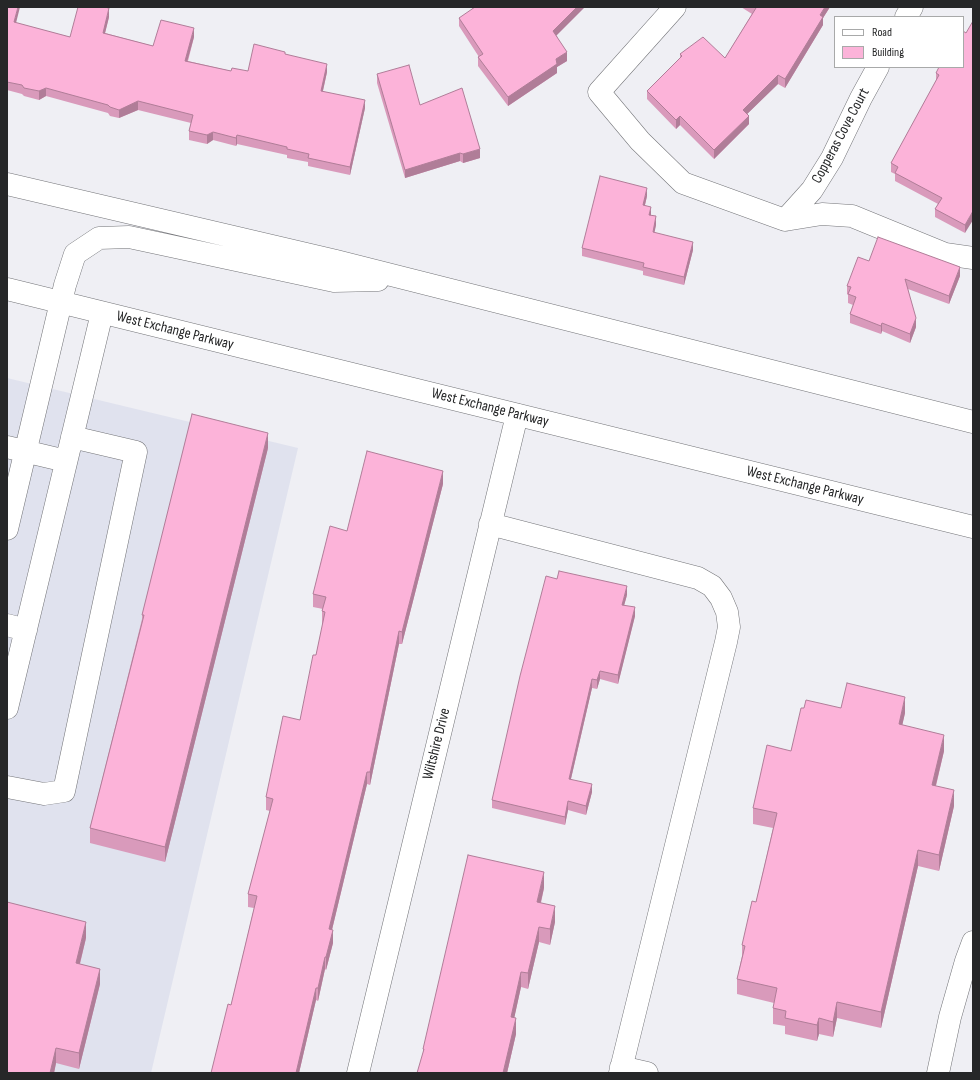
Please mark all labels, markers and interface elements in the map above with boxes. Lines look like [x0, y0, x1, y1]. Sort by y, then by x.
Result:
legend [834, 16, 964, 68]
text: Road [872, 25, 892, 40]
text: Building [872, 45, 904, 60]
street label: Copperas Cove Court [808, 85, 874, 187]
street label: West Exchange Parkway [115, 308, 235, 354]
street label: West Exchange Parkway [430, 385, 550, 431]
street label: West Exchange Parkway [745, 463, 865, 509]
street label: Wiltshire Drive [419, 706, 455, 782]

